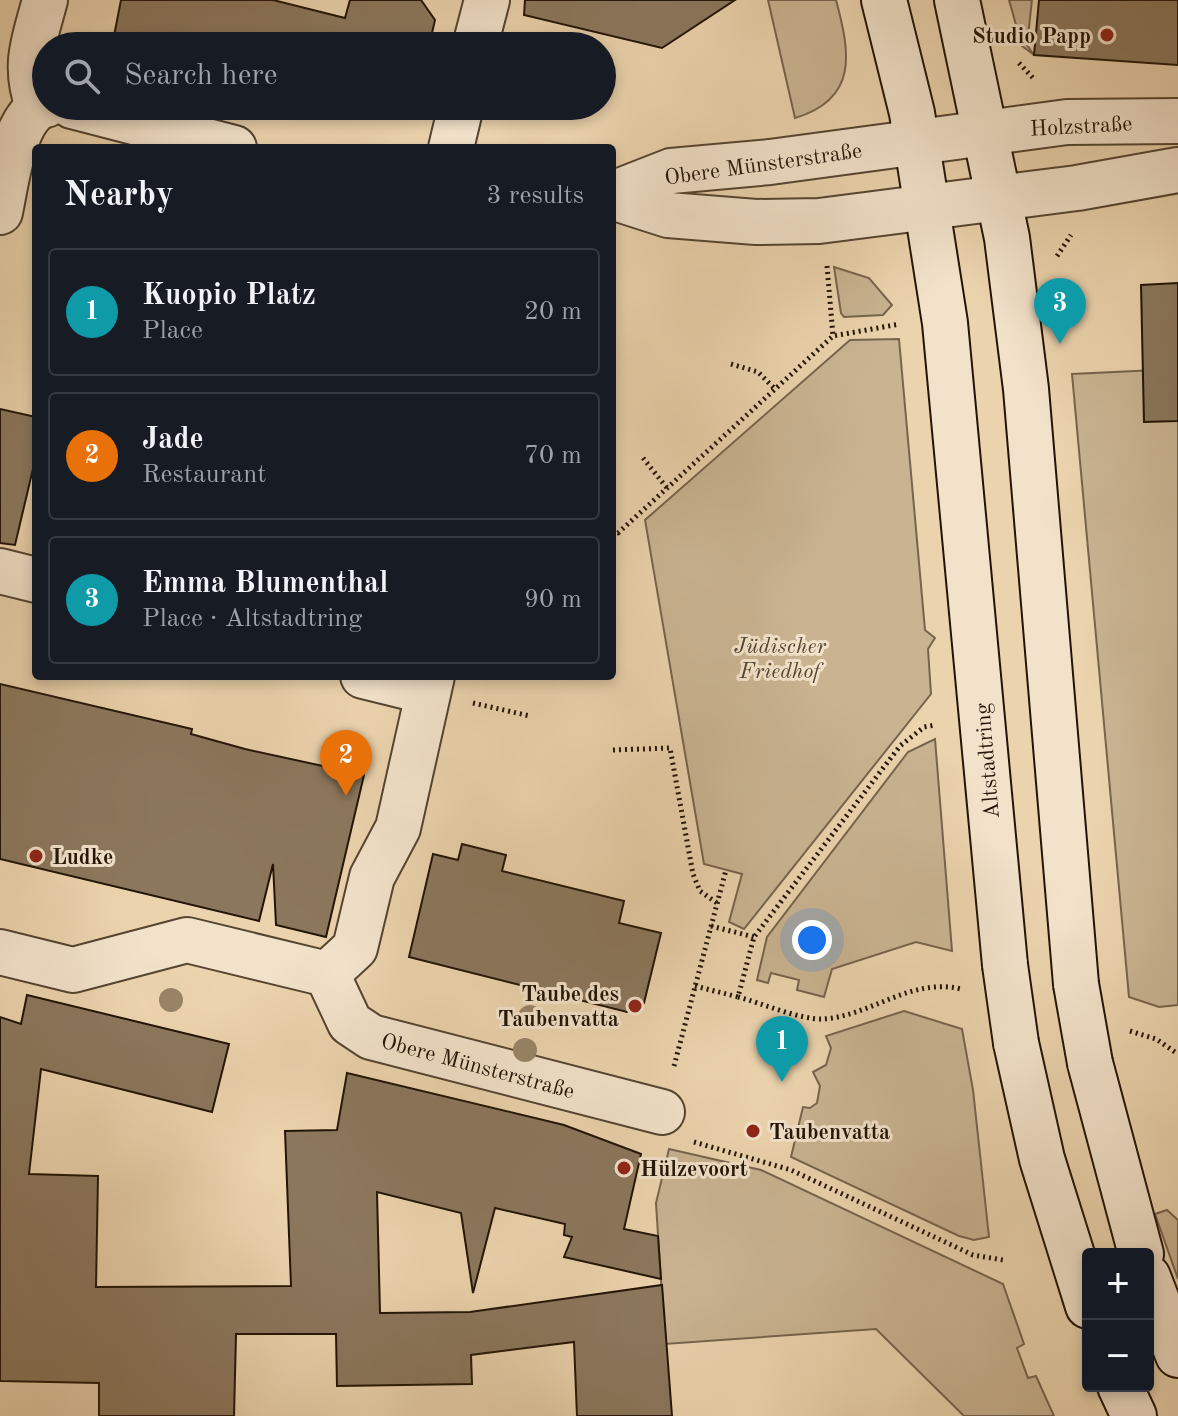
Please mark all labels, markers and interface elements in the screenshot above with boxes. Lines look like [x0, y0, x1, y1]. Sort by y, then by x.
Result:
place label: Studio Papp [972, 26, 1091, 48]
marker: Studio Papp [1098, 26, 1116, 44]
search box [32, 32, 616, 120]
icon: search [60, 54, 104, 98]
text: Search here [124, 61, 278, 91]
street label: Holzstraße [1029, 113, 1133, 141]
street label: Obere Münsterstraße [663, 140, 864, 190]
text: Nearby [64, 179, 174, 213]
text: 3 results [486, 183, 584, 209]
pin: 3 [1034, 278, 1086, 344]
text: Kuopio Platz [142, 281, 316, 311]
text: 1 [84, 299, 100, 325]
text: 20 m [524, 299, 582, 325]
text: Place [142, 318, 203, 344]
text: Jade [142, 425, 204, 455]
text: 2 [84, 443, 100, 469]
text: 70 m [524, 443, 582, 469]
text: Restaurant [142, 462, 266, 488]
text: Emma Blumenthal [142, 569, 388, 599]
text: 3 [84, 587, 100, 613]
text: 90 m [524, 587, 582, 613]
text: Place · Altstadtring [142, 606, 362, 632]
park label: Jüdischer Friedhof [734, 636, 826, 683]
street label: Altstadtring [972, 702, 1004, 820]
pin: 2 [320, 730, 372, 796]
marker: Ludke [27, 847, 45, 865]
place label: Ludke [52, 847, 113, 869]
your location [792, 920, 832, 960]
place label: Taube des Taubenvatta [498, 984, 619, 1031]
marker: Taube des Taubenvatta [626, 997, 644, 1015]
pin: 1 [756, 1016, 808, 1082]
street label: Obere Münsterstraße [378, 1031, 577, 1103]
marker: Taubenvatta [744, 1122, 762, 1140]
place label: Taubenvatta [769, 1122, 890, 1144]
marker: Hülzevoort [615, 1159, 633, 1177]
place label: Hülzevoort [640, 1159, 748, 1181]
map controls [1082, 1248, 1154, 1392]
button: + [1082, 1248, 1154, 1320]
button: − [1082, 1320, 1154, 1392]

